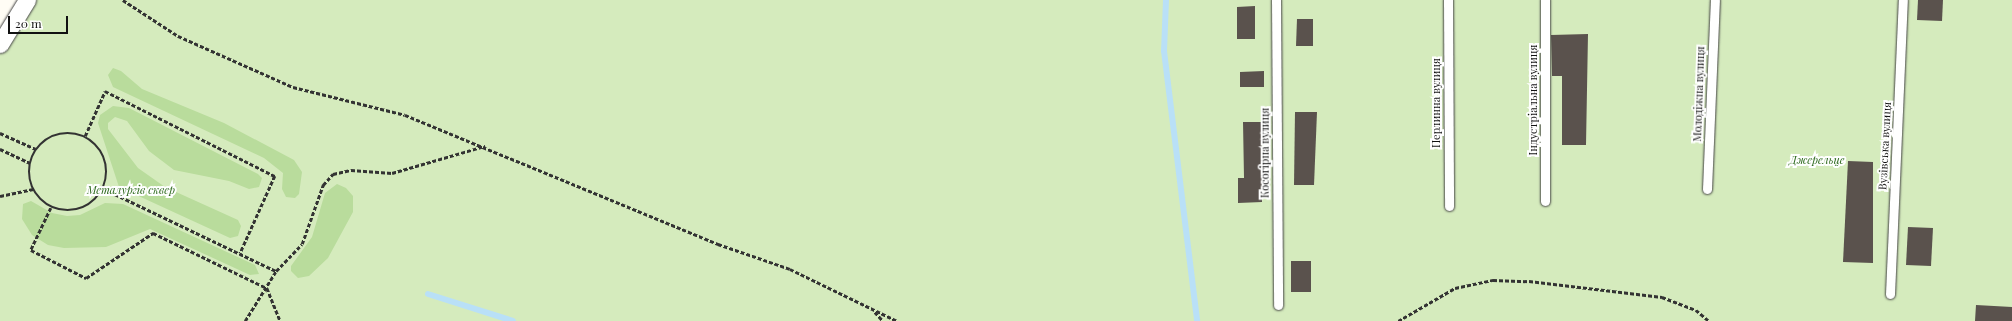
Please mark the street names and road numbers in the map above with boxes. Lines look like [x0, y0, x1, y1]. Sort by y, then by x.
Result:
street label: Індустріальна вулиця [1526, 44, 1540, 156]
street label: Молодіжна вулиця [1691, 46, 1707, 142]
street label: Перлинна вулиця [1429, 58, 1443, 148]
street label: Вузівська вулиця [1876, 102, 1894, 190]
street label: Косогірна вулиця [1258, 108, 1272, 198]

